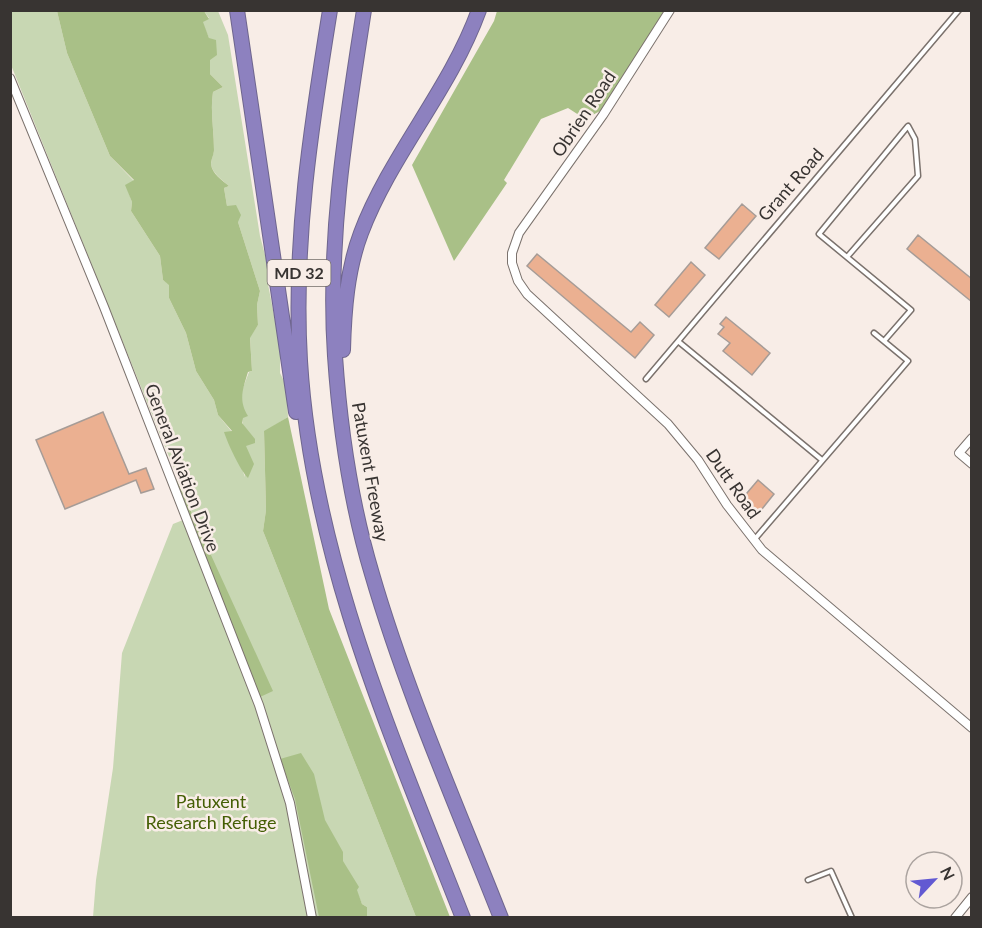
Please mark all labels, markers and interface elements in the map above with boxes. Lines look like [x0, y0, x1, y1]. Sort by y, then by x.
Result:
street label: Obrien Road [546, 66, 620, 161]
street label: Grant Road [753, 143, 828, 225]
road number: MD 32 [268, 260, 330, 286]
street label: General Aviation Drive [141, 380, 225, 555]
street label: Patuxent Freeway [348, 400, 394, 544]
street label: Dutt Road [702, 444, 766, 523]
park label: Patuxent Research Refuge [145, 790, 277, 833]
north arrow [904, 850, 964, 910]
text: N [937, 864, 959, 883]

